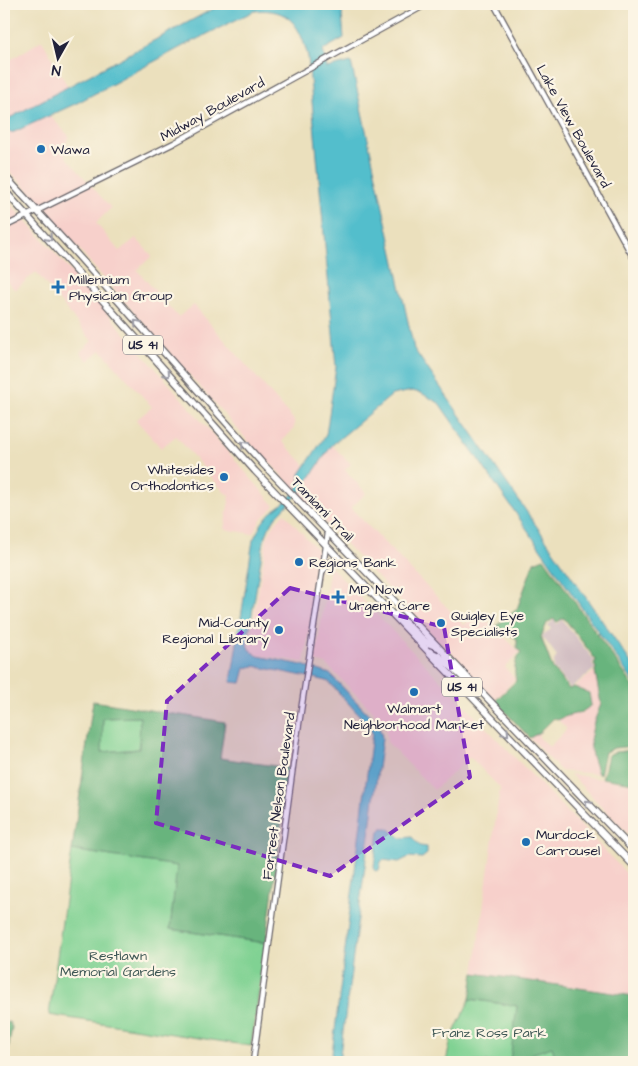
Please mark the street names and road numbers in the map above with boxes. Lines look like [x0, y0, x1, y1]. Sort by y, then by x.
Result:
street label: Lake View Boulevard [531, 61, 615, 192]
street label: Midway Boulevard [157, 73, 268, 147]
road number: US 41 [123, 336, 163, 354]
street label: Tamiami Trail [286, 473, 358, 546]
road number: US 41 [442, 678, 482, 696]
street label: Forrest Nelson Boulevard [257, 711, 301, 881]

